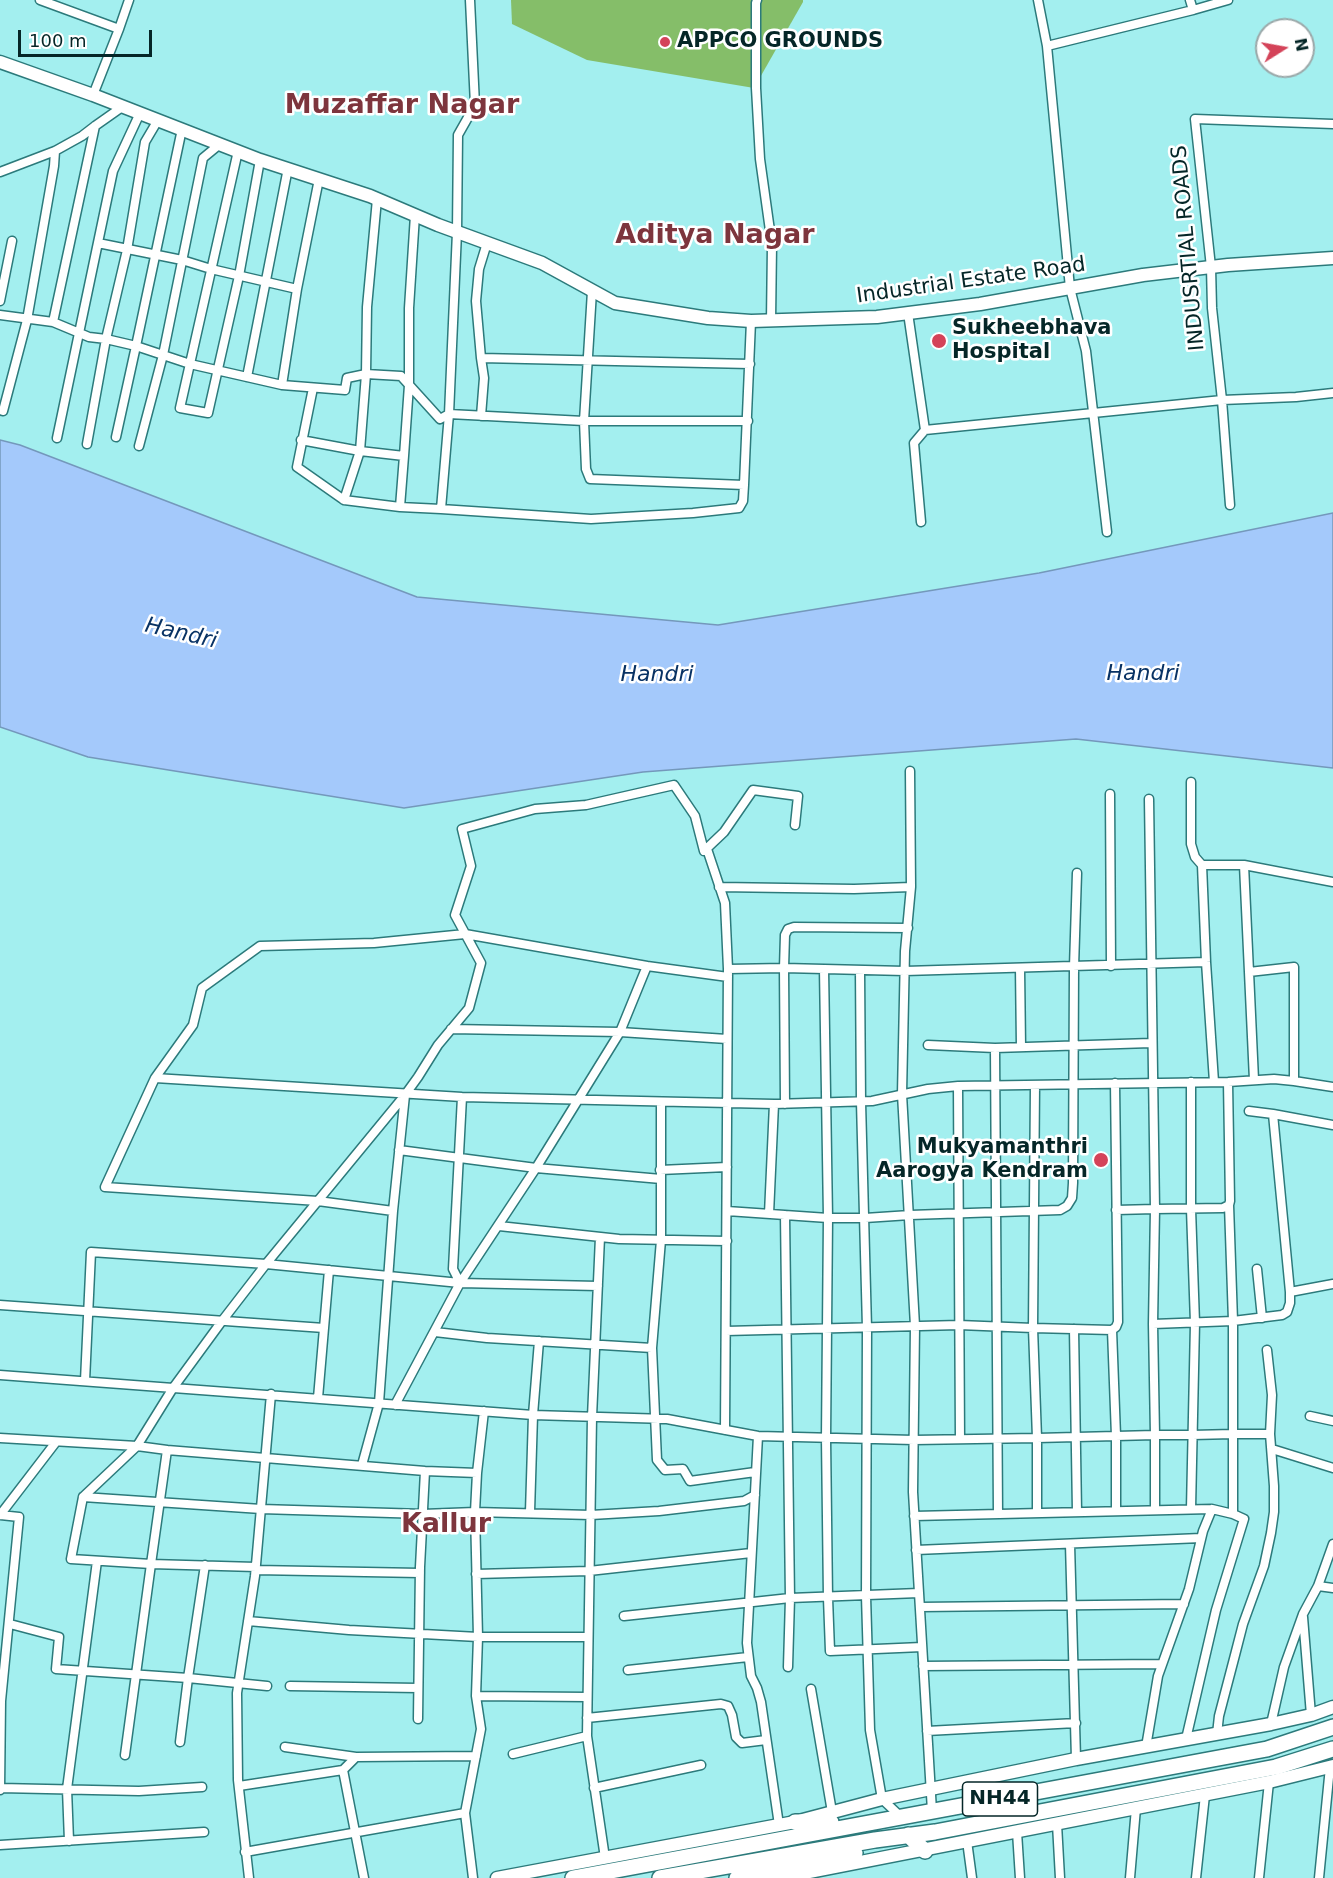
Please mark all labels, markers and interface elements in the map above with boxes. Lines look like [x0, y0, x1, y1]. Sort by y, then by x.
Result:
scale bar [21, 18, 154, 56]
north arrow [1255, 18, 1315, 78]
place label: APPCO GROUNDS [677, 29, 883, 55]
text: 100 m [29, 30, 87, 51]
marker: APPCO GROUNDS [658, 35, 672, 49]
text: N [1291, 36, 1312, 53]
district label: Muzaffar Nagar [285, 90, 519, 122]
street label: INDUSRTIAL ROADS [1167, 144, 1211, 352]
district label: Aditya Nagar [615, 220, 815, 252]
street label: Industrial Estate Road [855, 252, 1087, 310]
place label: Sukheebhava Hospital [952, 316, 1111, 366]
marker: Sukheebhava Hospital [930, 332, 948, 350]
water label: Handri [142, 613, 220, 655]
water label: Handri [1106, 661, 1180, 687]
water label: Handri [620, 662, 694, 688]
place label: Mukyamanthri Aarogya Kendram [876, 1135, 1088, 1185]
marker: Mukyamanthri Aarogya Kendram [1092, 1151, 1110, 1169]
district label: Kallur [401, 1509, 491, 1541]
road number: NH44 [962, 1782, 1038, 1816]

